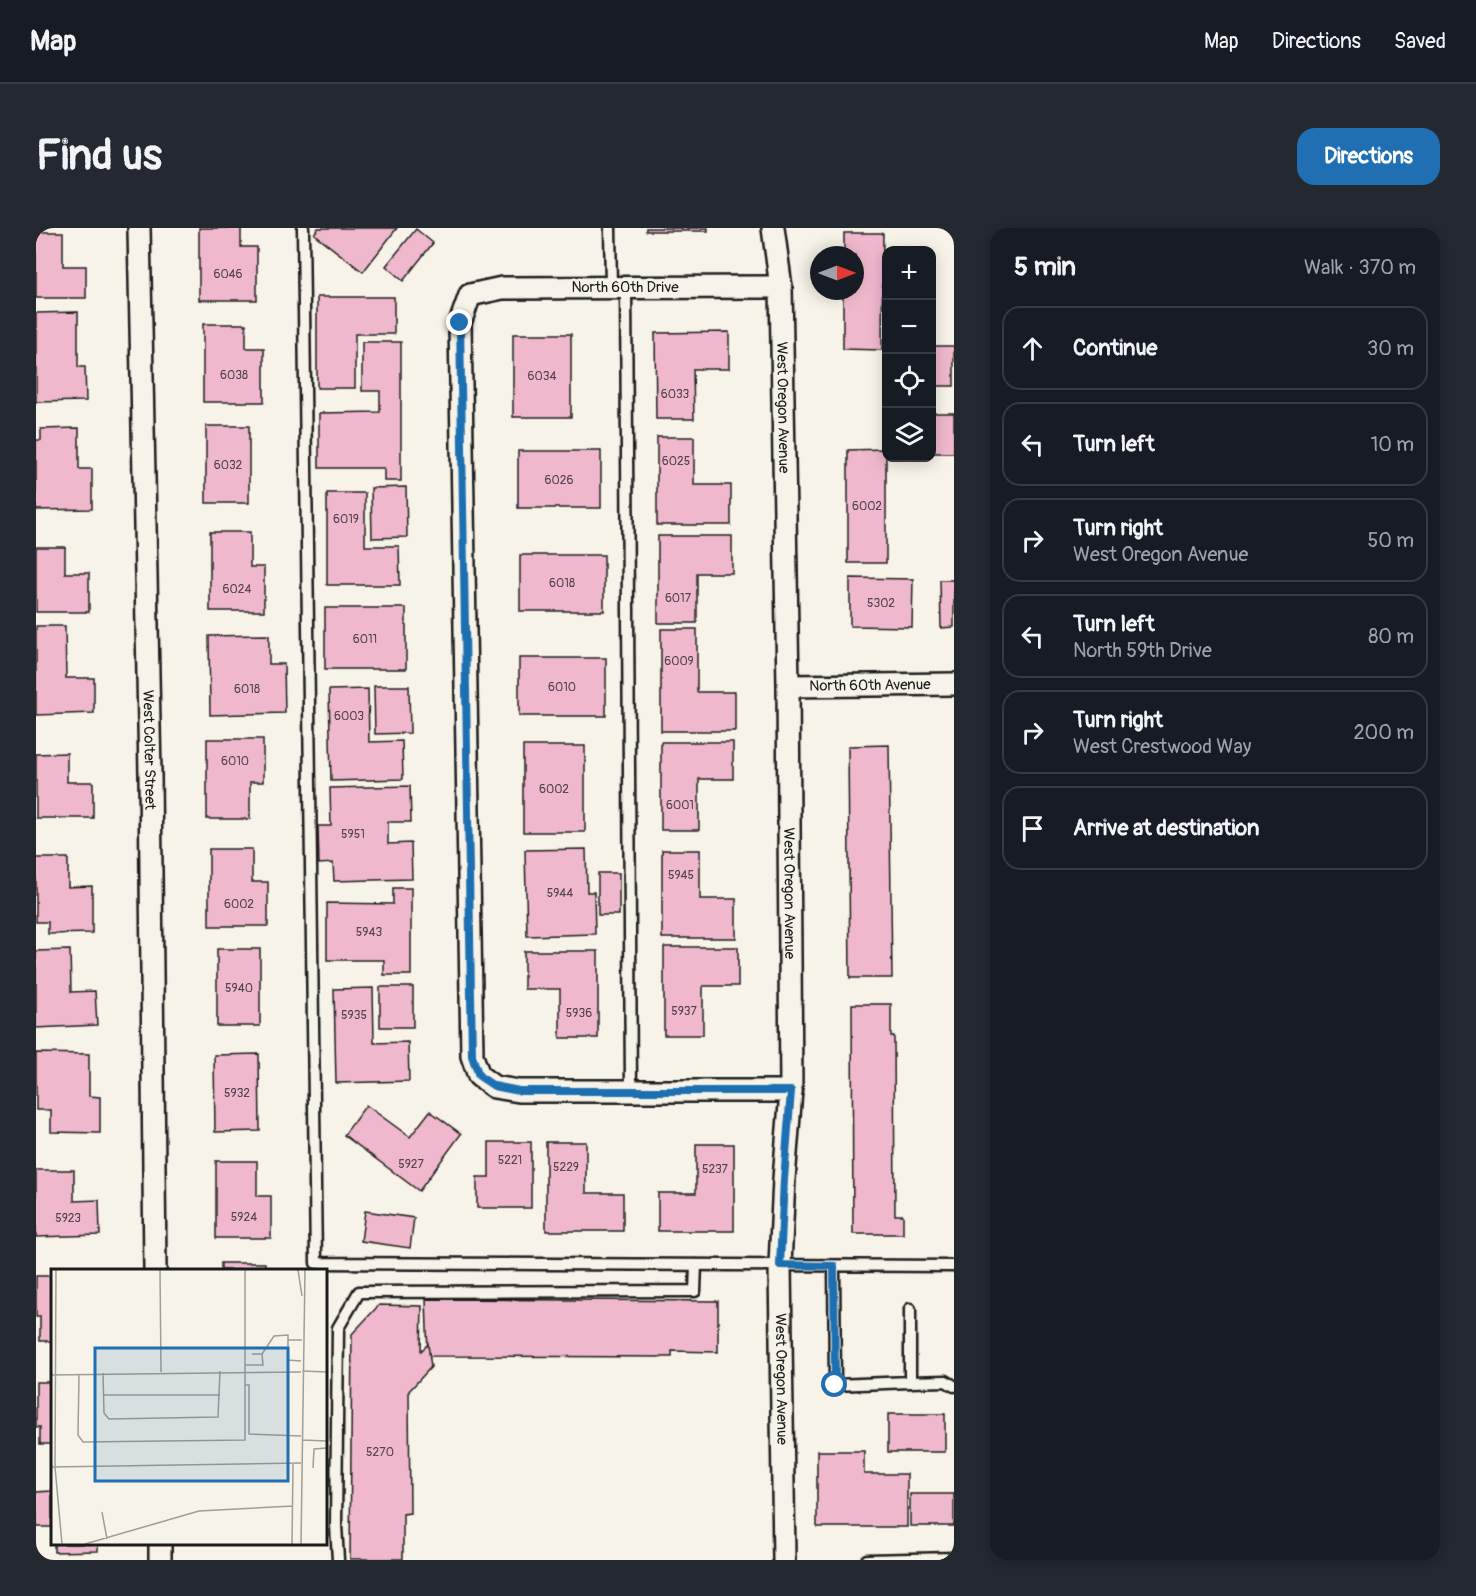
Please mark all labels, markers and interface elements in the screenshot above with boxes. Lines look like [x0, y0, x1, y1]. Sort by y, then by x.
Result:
text: Map [30, 24, 76, 59]
text: Map [1204, 28, 1239, 55]
text: Directions [1272, 28, 1361, 55]
text: Saved [1394, 28, 1446, 55]
button: Directions [1297, 128, 1440, 185]
text: Find us [36, 130, 162, 182]
north arrow [810, 246, 864, 300]
map controls [882, 246, 936, 462]
button: + [882, 246, 936, 300]
text: 5 min [1014, 251, 1076, 283]
text: Walk · 370 m [1304, 255, 1416, 280]
house number: 6046 [213, 267, 243, 282]
street label: North 60th Drive [571, 278, 679, 297]
button: − [882, 300, 936, 354]
route end [446, 309, 472, 335]
icon: ahead [1016, 332, 1049, 365]
text: Continue [1073, 334, 1157, 362]
text: 30 m [1367, 336, 1414, 361]
street label: West Oregon Avenue [772, 341, 793, 474]
button: locate [882, 354, 936, 408]
house number: 6038 [220, 368, 248, 383]
house number: 6034 [528, 369, 556, 384]
house number: 6033 [661, 387, 690, 402]
button: layers [882, 408, 936, 462]
icon: left [1016, 428, 1049, 461]
text: Turn left [1073, 430, 1155, 458]
text: 10 m [1370, 432, 1414, 457]
house number: 6025 [662, 454, 690, 469]
house number: 6032 [214, 458, 243, 473]
house number: 6026 [545, 473, 573, 488]
house number: 6002 [852, 499, 882, 514]
house number: 6019 [333, 512, 359, 527]
text: Turn right [1073, 514, 1163, 542]
icon: right [1016, 524, 1049, 557]
text: 50 m [1367, 528, 1414, 553]
text: West Oregon Avenue [1073, 542, 1248, 567]
house number: 6018 [549, 576, 575, 591]
house number: 6024 [223, 582, 251, 597]
house number: 6017 [665, 591, 692, 606]
house number: 5302 [867, 596, 895, 611]
text: Turn left [1073, 610, 1155, 638]
icon: left [1016, 620, 1049, 653]
text: 80 m [1368, 624, 1414, 649]
house number: 6011 [353, 632, 377, 647]
text: North 59th Drive [1073, 638, 1212, 663]
house number: 6009 [664, 654, 694, 669]
street label: North 60th Avenue [809, 675, 931, 696]
house number: 6010 [548, 680, 576, 695]
house number: 6018 [234, 682, 260, 697]
street label: West Colter Street [138, 690, 159, 811]
text: Turn right [1073, 706, 1163, 734]
house number: 6003 [334, 709, 364, 724]
icon: right [1016, 716, 1049, 749]
text: 200 m [1353, 720, 1414, 745]
text: West Crestwood Way [1073, 734, 1251, 759]
house number: 6010 [221, 754, 249, 769]
house number: 6002 [539, 782, 569, 797]
house number: 6001 [666, 798, 694, 813]
icon: arrive [1016, 812, 1049, 845]
text: Arrive at destination [1073, 814, 1259, 842]
house number: 5951 [341, 827, 365, 842]
street label: West Oregon Avenue [779, 828, 799, 960]
house number: 5945 [668, 868, 694, 883]
house number: 5944 [547, 886, 573, 901]
house number: 6002 [224, 897, 254, 912]
house number: 5943 [356, 925, 382, 940]
house number: 5940 [225, 981, 253, 996]
house number: 5937 [671, 1004, 698, 1019]
house number: 5936 [566, 1006, 592, 1021]
house number: 5935 [341, 1008, 367, 1023]
house number: 5932 [224, 1086, 250, 1101]
house number: 5221 [498, 1153, 522, 1168]
house number: 5927 [398, 1157, 425, 1172]
house number: 5229 [553, 1160, 579, 1175]
house number: 5237 [702, 1162, 729, 1177]
house number: 5924 [231, 1210, 257, 1225]
house number: 5923 [55, 1211, 81, 1226]
inset map [51, 1269, 327, 1545]
street label: West Oregon Avenue [771, 1313, 791, 1446]
route start [821, 1371, 847, 1397]
house number: 5270 [366, 1445, 394, 1460]

